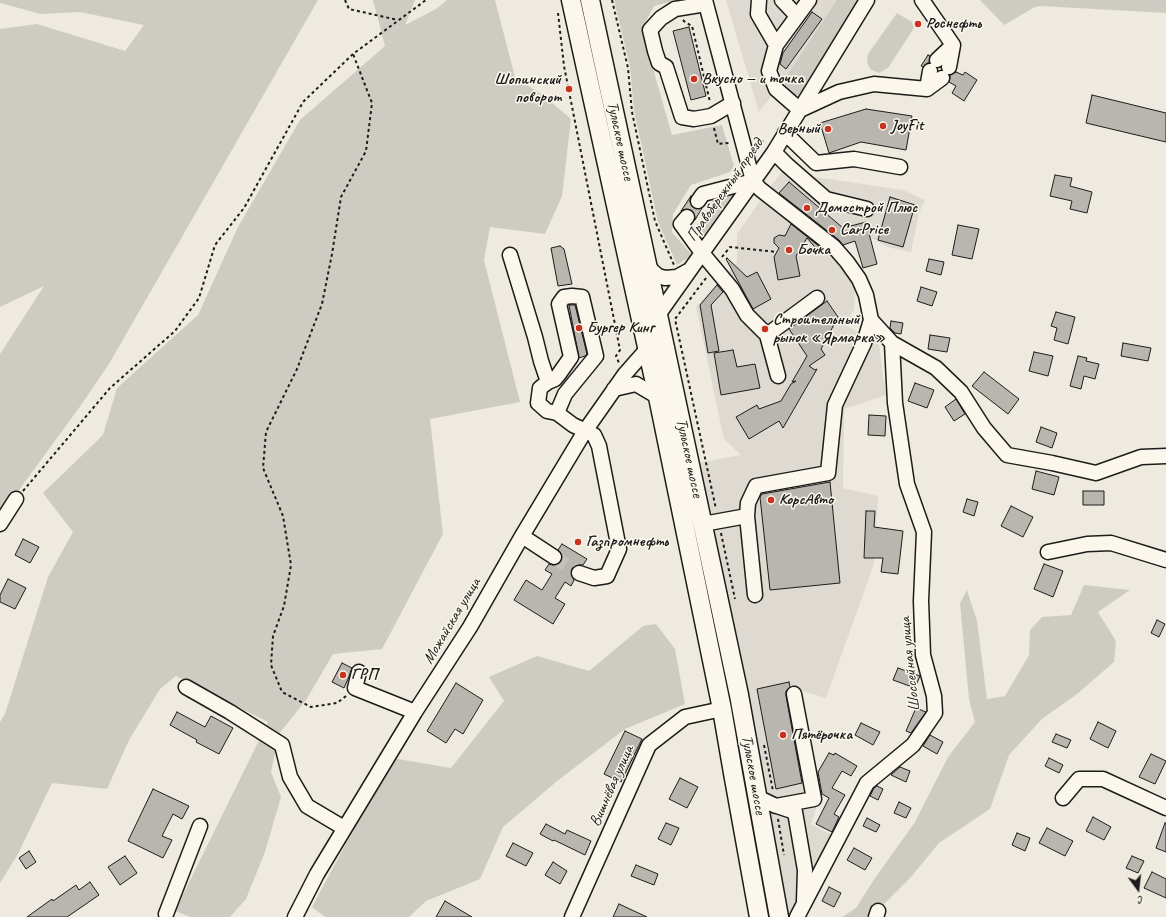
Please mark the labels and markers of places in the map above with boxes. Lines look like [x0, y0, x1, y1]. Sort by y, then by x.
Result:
place label: Роснефть [926, 14, 981, 34]
marker: Роснефть [913, 19, 923, 29]
place label: Вкусно — и точка [702, 69, 804, 89]
place label: Шопинский поворот [494, 70, 561, 108]
marker: Вкусно — и точка [689, 74, 699, 84]
marker: Шопинский поворот [564, 84, 574, 94]
place label: JoyFit [891, 116, 923, 136]
place label: Верный [778, 119, 820, 139]
marker: JoyFit [878, 121, 888, 131]
marker: Верный [823, 124, 833, 134]
place label: Домострой Плюс [815, 198, 917, 218]
marker: Домострой Плюс [802, 203, 812, 213]
place label: CarPrice [840, 220, 888, 240]
marker: CarPrice [827, 225, 837, 235]
place label: Бочка [797, 240, 830, 260]
marker: Бочка [784, 245, 794, 255]
place label: Строительный рынок «Ярмарка» [773, 310, 885, 348]
place label: Бургер Кинг [587, 318, 654, 338]
marker: Бургер Кинг [574, 323, 584, 333]
marker: Строительный рынок «Ярмарка» [760, 324, 770, 334]
place label: КорсАвто [779, 490, 833, 510]
marker: КорсАвто [766, 495, 776, 505]
place label: Газпромнефть [586, 532, 668, 552]
marker: Газпромнефть [573, 537, 583, 547]
place label: ГРП [351, 665, 378, 685]
marker: ГРП [338, 670, 348, 680]
place label: Пятёрочка [791, 725, 852, 745]
marker: Пятёрочка [778, 730, 788, 740]

